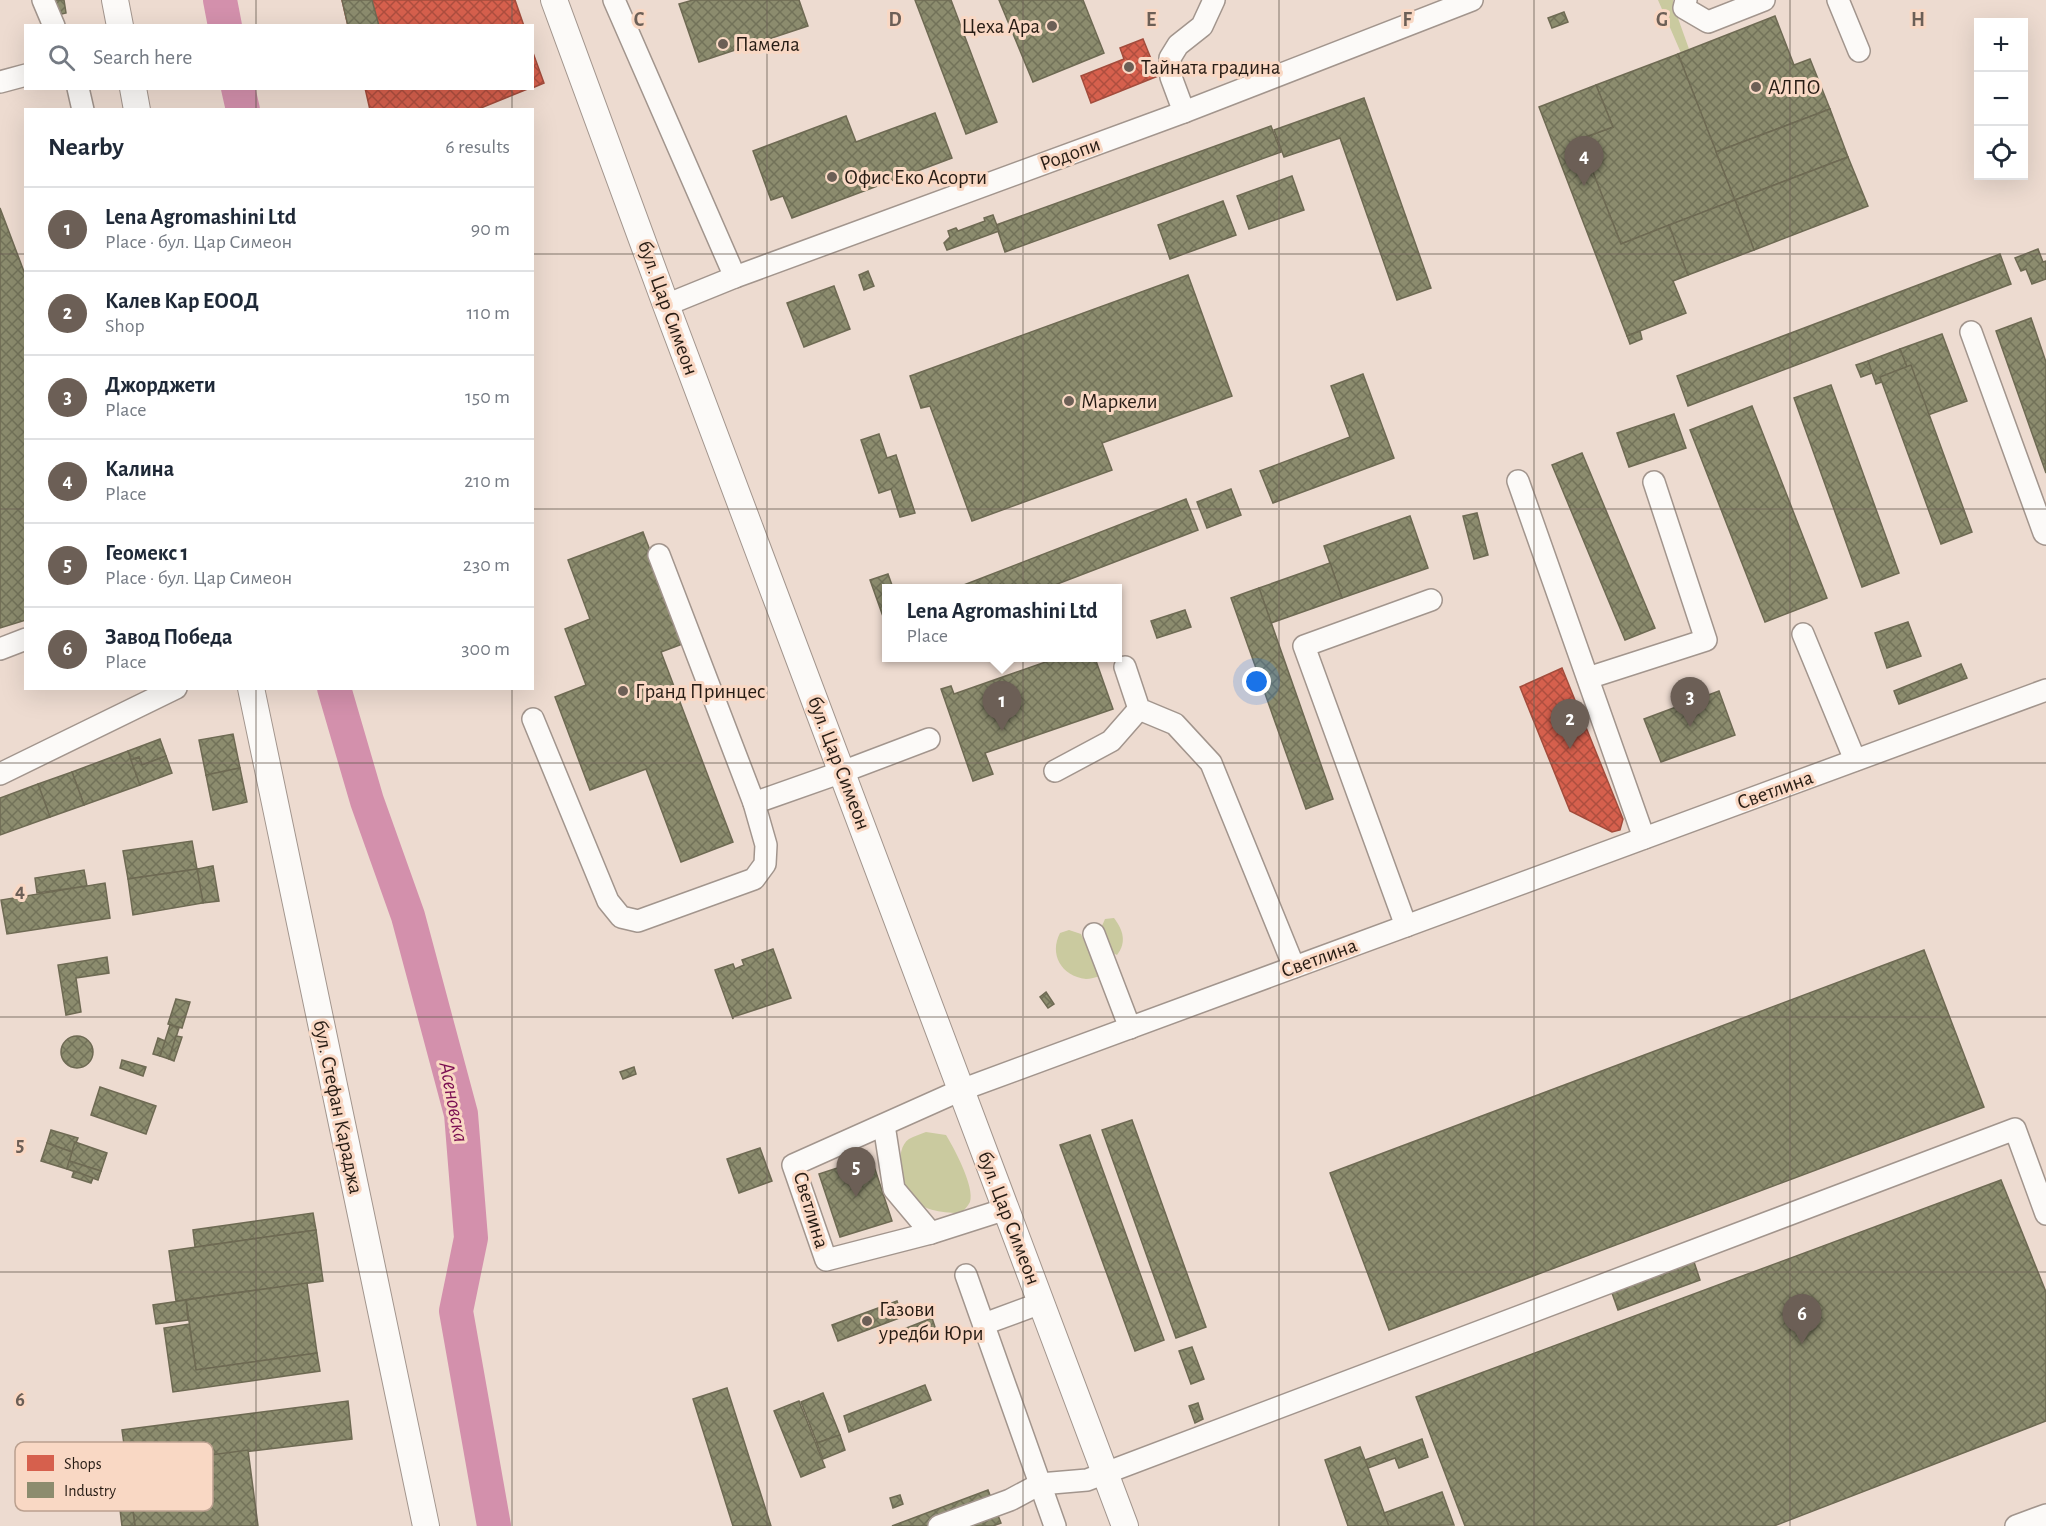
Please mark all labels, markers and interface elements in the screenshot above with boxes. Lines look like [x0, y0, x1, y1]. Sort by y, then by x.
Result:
text: C [634, 10, 645, 30]
text: D [888, 10, 902, 30]
text: E [1146, 10, 1156, 30]
text: F [1402, 10, 1412, 30]
text: G [1656, 10, 1668, 30]
text: H [1911, 10, 1925, 30]
place label: Цеха Ара [962, 16, 1040, 37]
map controls [1974, 18, 2028, 180]
button: + [1974, 18, 2028, 72]
marker: Цеха Ара [1045, 19, 1059, 33]
search box [24, 24, 534, 90]
place label: Памела [735, 34, 800, 55]
marker: Памела [716, 37, 730, 51]
icon: search [45, 41, 78, 74]
text: Search here [93, 46, 192, 68]
place label: Тайната градина [1141, 57, 1281, 78]
marker: Тайната градина [1122, 60, 1136, 74]
button: − [1974, 72, 2028, 126]
place label: АЛПО [1768, 77, 1821, 98]
marker: АЛПО [1749, 80, 1763, 94]
button: locate [1974, 126, 2028, 180]
street label: Родопи [1037, 133, 1103, 175]
text: Nearby [48, 134, 124, 160]
pin: 4 [1564, 136, 1604, 186]
text: 6 results [445, 137, 510, 157]
place label: Офис Еко Асорти [844, 167, 987, 188]
marker: Офис Еко Асорти [825, 170, 839, 184]
text: Lena Agromashini Ltd [105, 206, 296, 228]
text: 1 [64, 219, 71, 239]
text: 90 m [471, 219, 510, 239]
text: Place · бул. Цар Симеон [105, 232, 292, 252]
street label: бул. Цар Симеон [634, 238, 702, 378]
text: Калев Кар ЕООД [105, 290, 259, 312]
text: 2 [63, 303, 72, 323]
text: 110 m [466, 303, 510, 323]
text: Shop [105, 316, 145, 336]
text: Джорджети [105, 374, 216, 396]
text: 3 [63, 387, 72, 407]
text: 150 m [465, 387, 510, 407]
place label: Маркели [1081, 391, 1158, 412]
marker: Маркели [1062, 394, 1076, 408]
text: Place [105, 400, 146, 420]
text: Калина [105, 458, 174, 480]
text: 4 [62, 471, 73, 491]
text: 210 m [464, 471, 510, 491]
text: Place [105, 484, 146, 504]
text: Геомекс 1 [105, 542, 189, 564]
text: 5 [63, 555, 72, 575]
text: 230 m [463, 555, 510, 575]
text: Place · бул. Цар Симеон [105, 568, 292, 588]
popup [882, 584, 1122, 662]
text: Lena Agromashini Ltd [906, 600, 1098, 622]
text: Завод Победа [105, 626, 233, 648]
text: Place [906, 626, 948, 646]
text: 6 [63, 639, 72, 659]
text: 300 m [461, 639, 510, 659]
text: Place [105, 652, 146, 672]
your location [1242, 667, 1271, 696]
pin: 3 [1670, 678, 1710, 727]
place label: Гранд Принцес [635, 681, 766, 702]
pin: 1 [982, 682, 1022, 731]
marker: Гранд Принцес [616, 684, 630, 698]
street label: бул. Цар Симеон [804, 693, 874, 833]
pin: 2 [1550, 700, 1590, 749]
street label: Светлина [1734, 766, 1816, 813]
text: 4 [15, 881, 25, 901]
street label: Светлина [1278, 934, 1360, 981]
street label: бул. Стефан Караджа [309, 1018, 367, 1196]
water label: Асеновска [435, 1059, 473, 1144]
text: 5 [16, 1135, 24, 1155]
pin: 5 [836, 1148, 876, 1197]
street label: бул. Цар Симеон [974, 1148, 1044, 1288]
street label: Светлина [789, 1169, 833, 1251]
pin: 6 [1782, 1294, 1822, 1344]
place label: Газови уредби Юри [878, 1299, 984, 1344]
marker: Газови уредби Юри [860, 1314, 874, 1328]
text: 6 [15, 1390, 25, 1410]
legend [15, 1442, 213, 1511]
text: Shops [64, 1456, 102, 1472]
text: Industry [64, 1483, 116, 1500]

